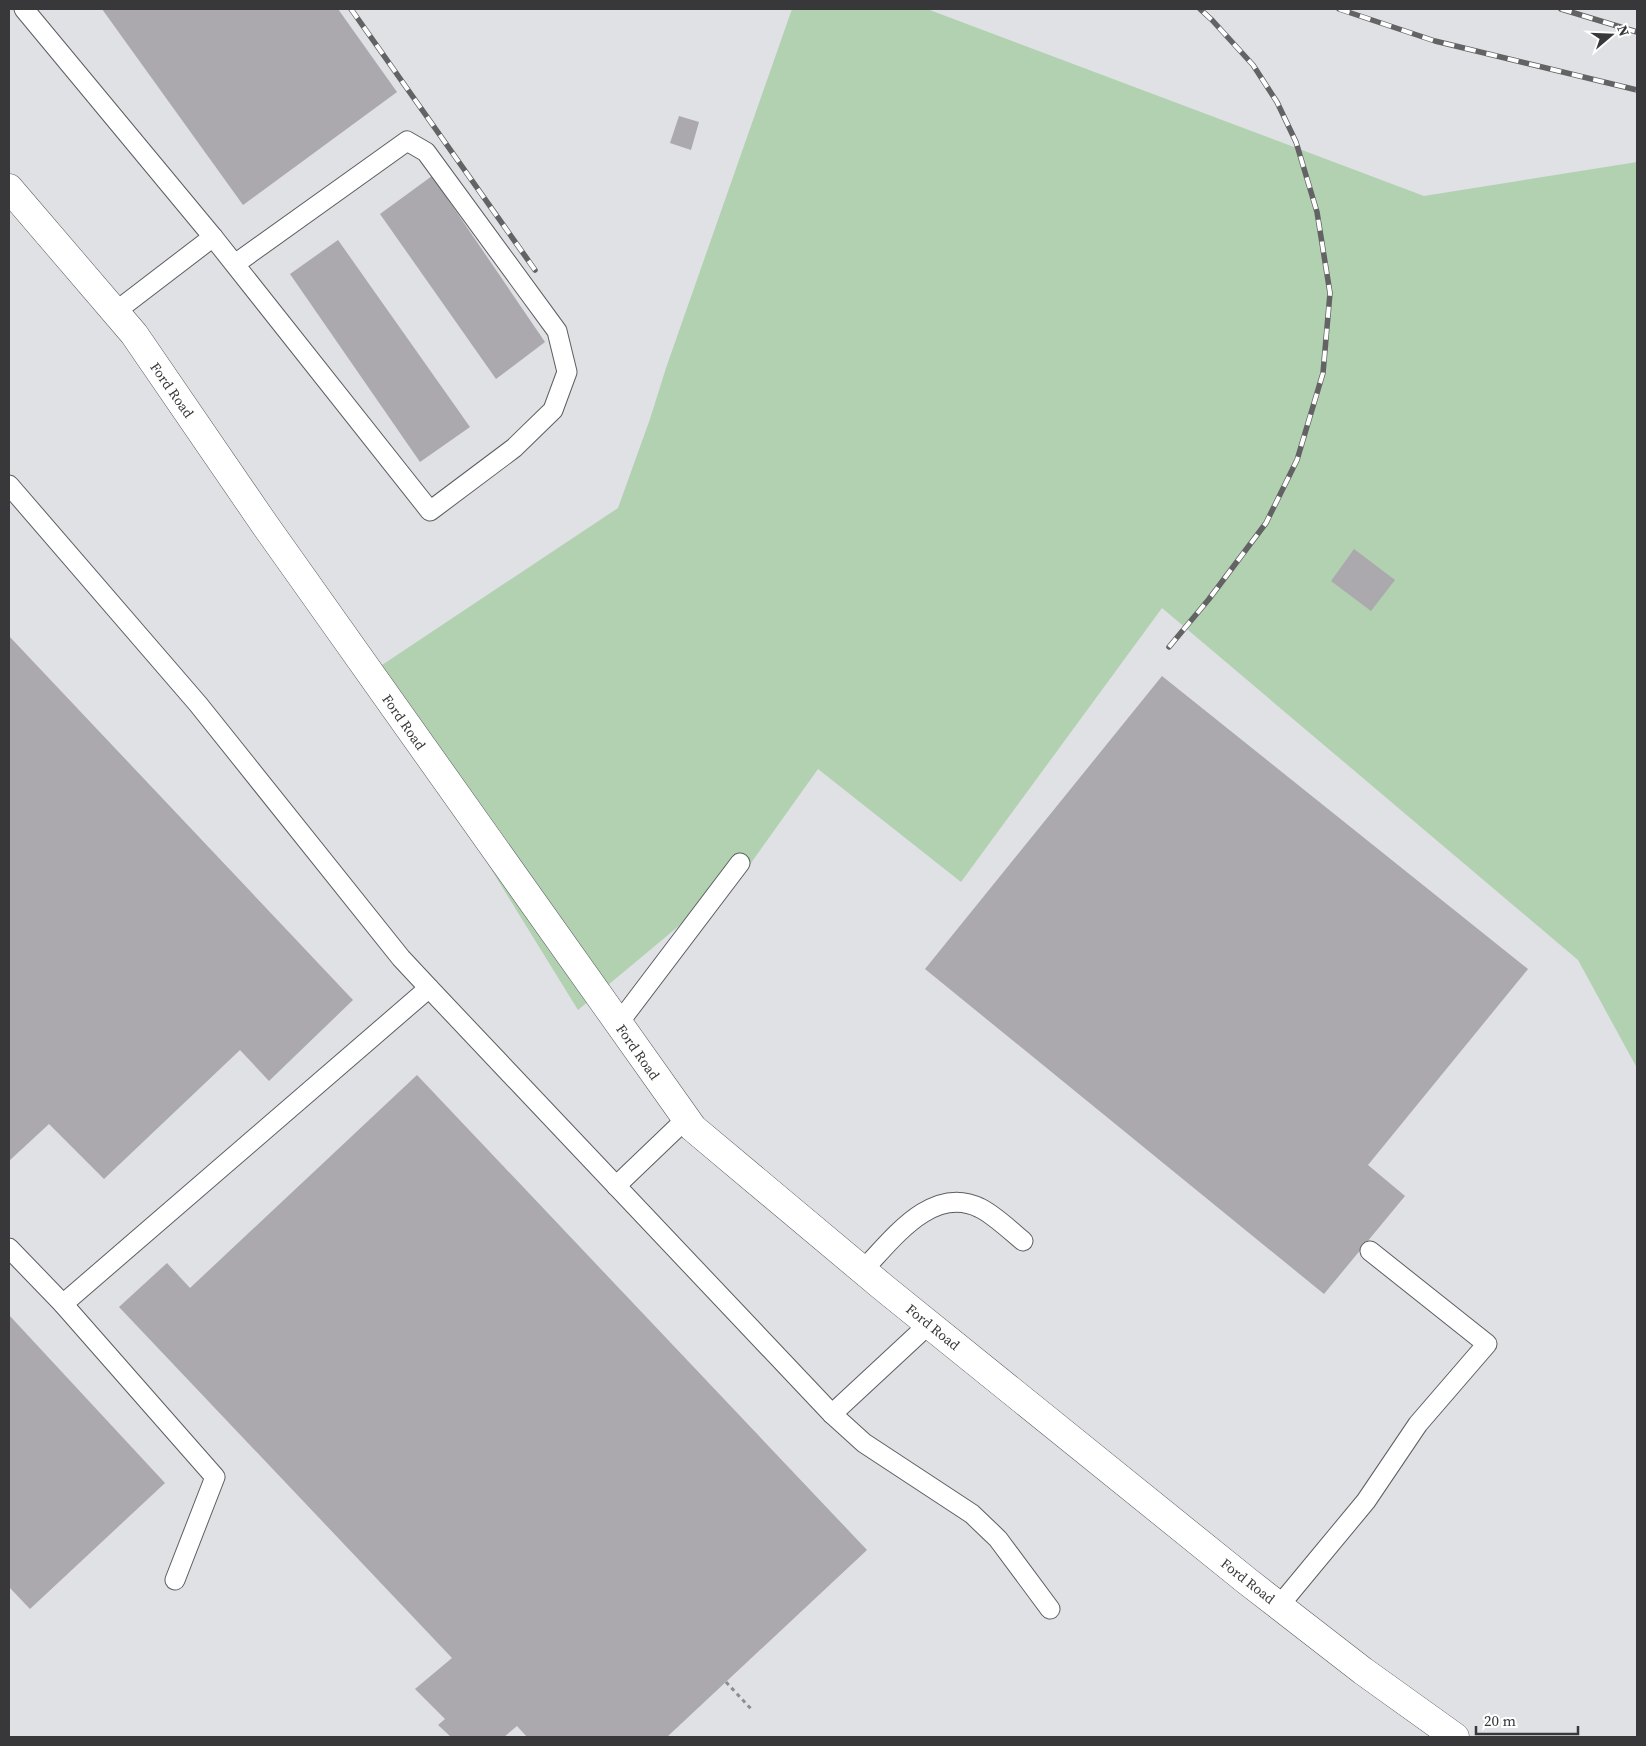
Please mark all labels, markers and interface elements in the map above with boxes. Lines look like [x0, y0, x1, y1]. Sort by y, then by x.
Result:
north arrow [1586, 10, 1636, 60]
text: N [1612, 23, 1634, 39]
street label: Ford Road [145, 358, 199, 422]
street label: Ford Road [377, 690, 431, 754]
street label: Ford Road [611, 1020, 665, 1084]
street label: Ford Road [902, 1299, 964, 1355]
street label: Ford Road [1217, 1553, 1279, 1609]
scale bar [1476, 1704, 1578, 1736]
text: 20 m [1484, 1710, 1516, 1731]

